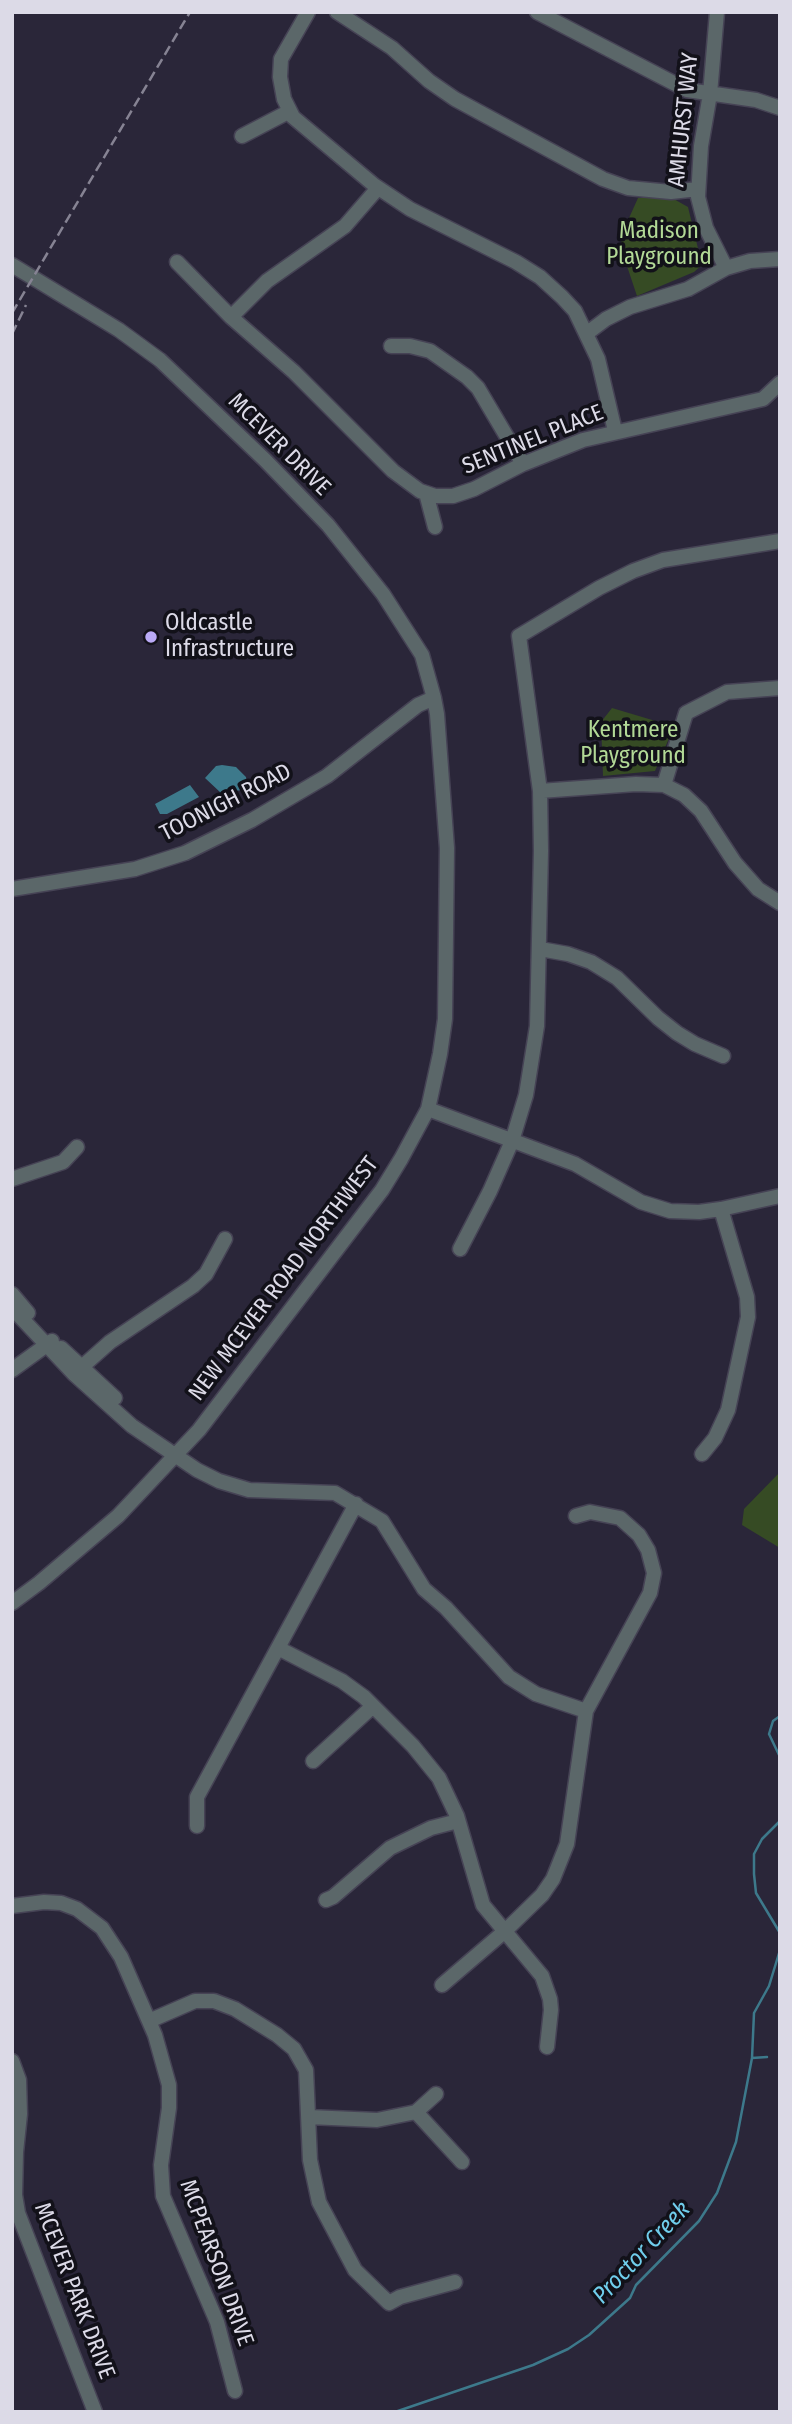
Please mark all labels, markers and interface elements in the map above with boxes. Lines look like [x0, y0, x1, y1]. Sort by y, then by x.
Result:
street label: AMHURST WAY [663, 51, 705, 189]
park label: Madison Playground [606, 218, 712, 272]
street label: MCEVER DRIVE [222, 388, 336, 502]
street label: SENTINEL PLACE [458, 399, 608, 481]
place label: Oldcastle Infrastructure [165, 610, 294, 664]
marker: Oldcastle Infrastructure [143, 629, 159, 645]
park label: Kentmere Playground [580, 717, 686, 771]
street label: TOONIGH ROAD [156, 758, 296, 848]
street label: NEW MCEVER ROAD NORTHWEST [183, 1152, 385, 1406]
street label: MCPEARSON DRIVE [173, 2176, 259, 2350]
water label: Proctor Creek [587, 2196, 697, 2310]
street label: MCEVER PARK DRIVE [28, 2199, 120, 2383]

